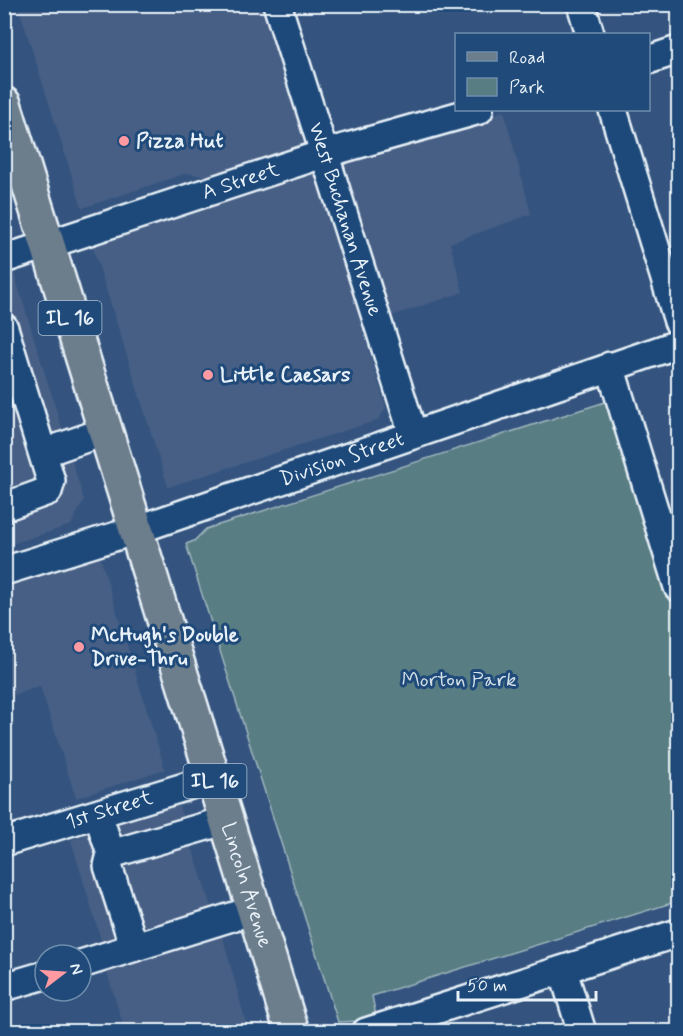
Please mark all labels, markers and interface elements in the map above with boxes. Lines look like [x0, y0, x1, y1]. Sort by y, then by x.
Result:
legend [455, 33, 650, 111]
text: Road [509, 46, 545, 70]
text: Park [509, 76, 545, 100]
street label: West Buchanan Avenue [301, 119, 389, 320]
place label: Pizza Hut [136, 127, 223, 155]
marker: Pizza Hut [117, 134, 131, 148]
street label: A Street [198, 155, 283, 207]
road number: IL 16 [38, 301, 101, 335]
place label: Little Caesars [220, 361, 351, 389]
marker: Little Caesars [201, 368, 215, 382]
street label: Division Street [276, 425, 408, 494]
place label: McHugh's Double Drive-Thru [91, 621, 239, 673]
marker: McHugh's Double Drive-Thru [72, 640, 86, 654]
park label: Morton Park [401, 666, 517, 694]
road number: IL 16 [184, 764, 246, 798]
street label: 1st Street [62, 783, 157, 836]
street label: Lincoln Avenue [214, 819, 279, 951]
north arrow [33, 943, 93, 1003]
text: N [64, 961, 88, 977]
scale bar [458, 964, 596, 1002]
text: 50 m [467, 974, 507, 998]

